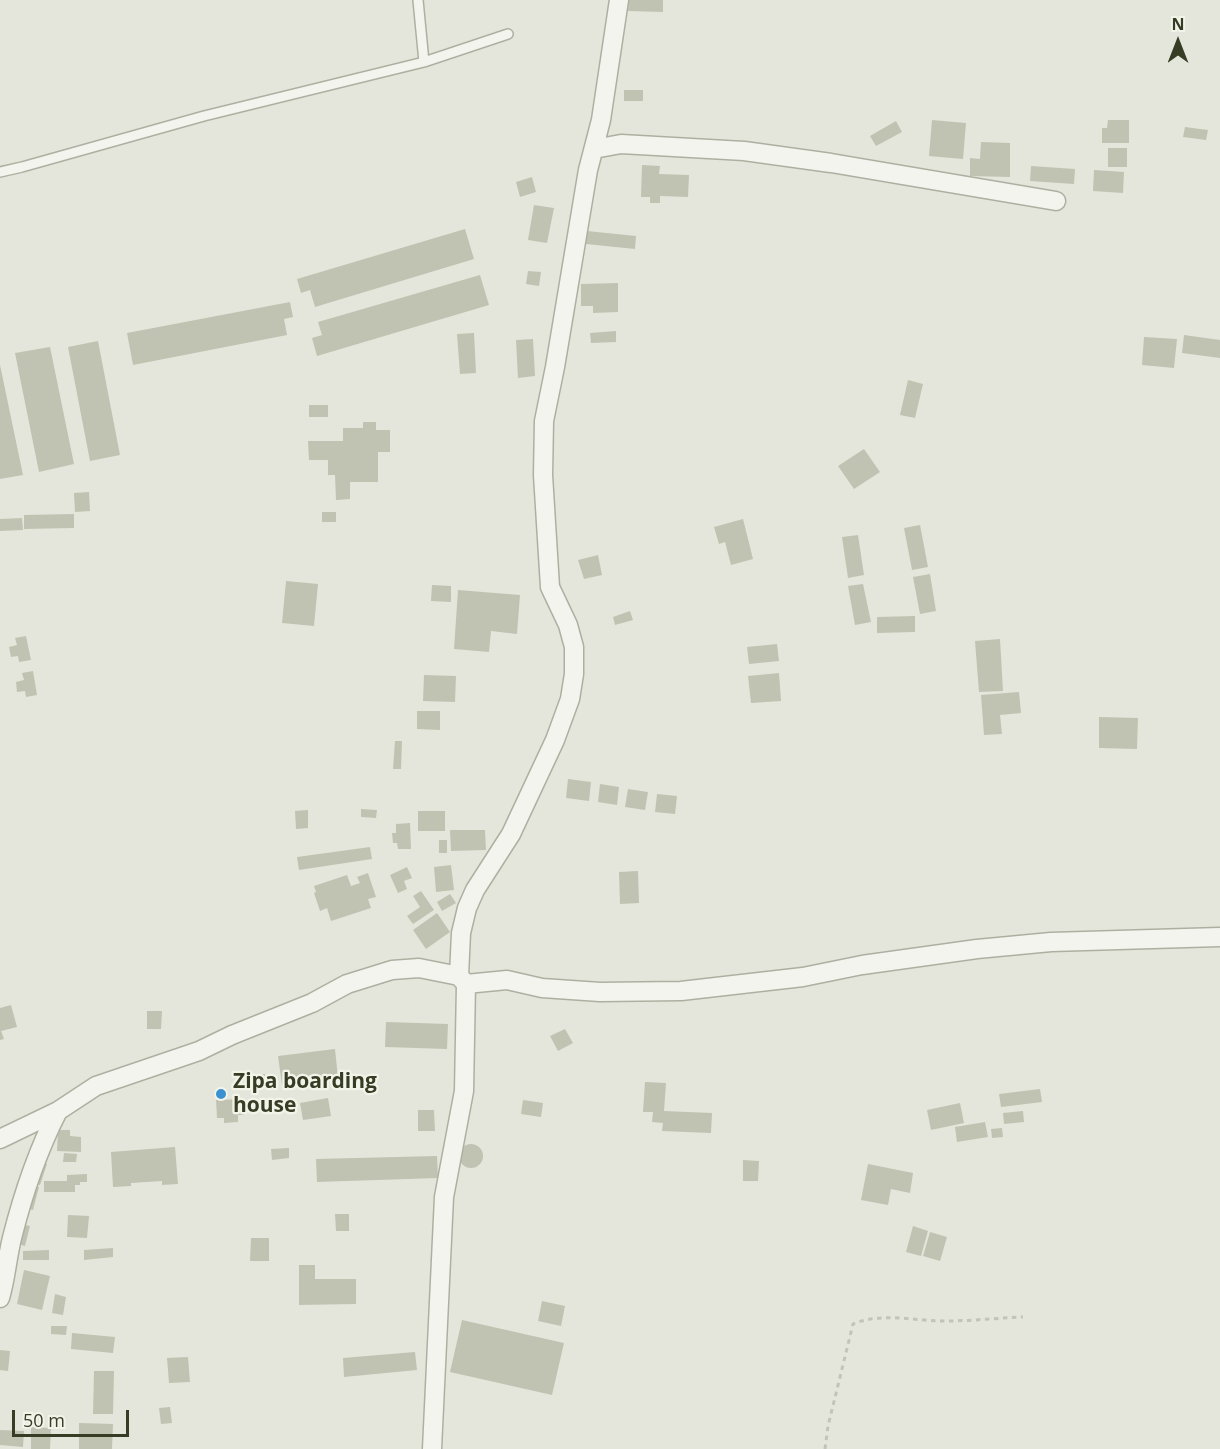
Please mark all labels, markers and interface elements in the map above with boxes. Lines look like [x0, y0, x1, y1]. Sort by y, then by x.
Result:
north arrow [1148, 12, 1208, 72]
text: N [1171, 13, 1185, 35]
place label: Zipa boarding house [233, 1069, 377, 1119]
marker: Zipa boarding house [214, 1087, 228, 1101]
scale bar [15, 1398, 132, 1436]
text: 50 m [23, 1408, 65, 1432]

